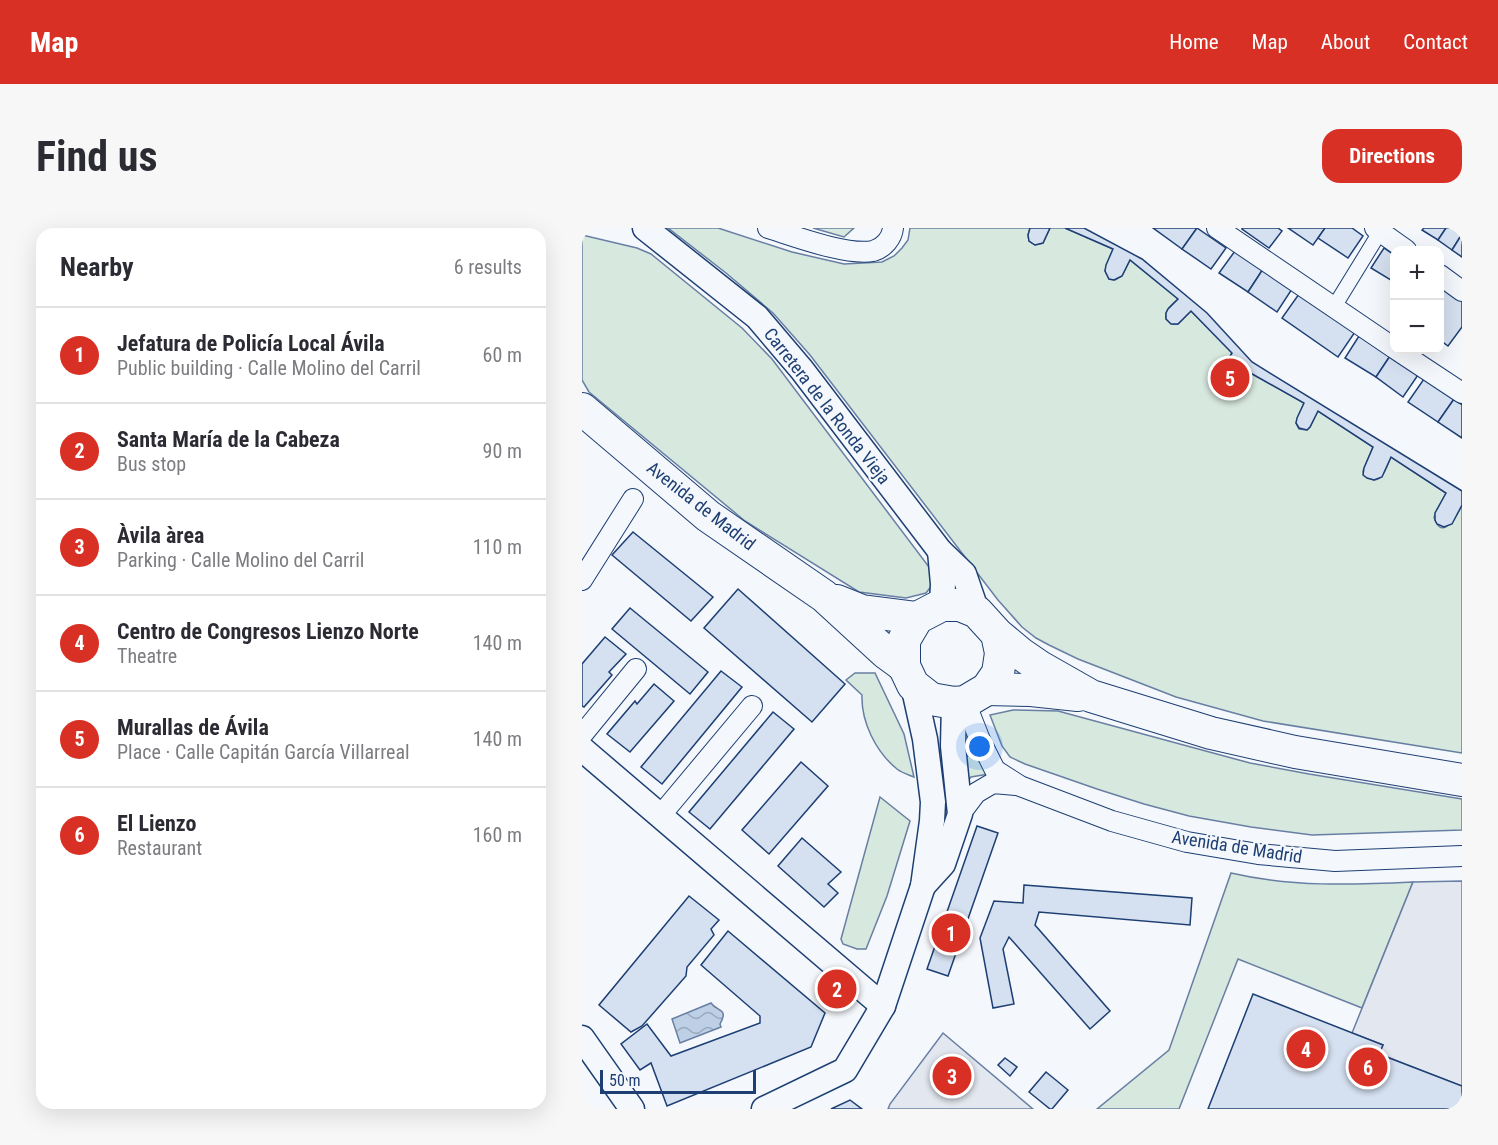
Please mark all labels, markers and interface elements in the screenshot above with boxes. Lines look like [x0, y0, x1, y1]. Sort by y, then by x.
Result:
text: Map [30, 26, 78, 59]
text: Home [1169, 30, 1219, 54]
text: Map [1252, 30, 1288, 54]
text: About [1321, 30, 1370, 54]
text: Contact [1403, 30, 1468, 54]
button: Directions [1322, 129, 1462, 183]
text: Find us [36, 132, 157, 181]
map controls [1390, 246, 1444, 354]
button: + [1390, 246, 1444, 300]
text: Nearby [60, 252, 134, 282]
text: 6 results [454, 255, 522, 279]
button: − [1390, 300, 1444, 354]
street label: Carretera de la Ronda Vieja [760, 323, 895, 488]
text: Jefatura de Policía Local Ávila [117, 331, 385, 356]
text: 1 [74, 343, 85, 367]
text: 60 m [483, 343, 522, 367]
text: Public building · Calle Molino del Carril [117, 356, 421, 380]
pin: 5 [1210, 356, 1250, 400]
text: Santa María de la Cabeza [117, 427, 340, 452]
text: 2 [74, 439, 85, 463]
text: 90 m [483, 439, 522, 463]
text: Bus stop [117, 452, 186, 476]
street label: Avenida de Madrid [643, 457, 760, 554]
text: Àvila àrea [117, 523, 204, 548]
text: 3 [74, 535, 85, 559]
text: 110 m [473, 535, 522, 559]
text: Parking · Calle Molino del Carril [117, 548, 364, 572]
text: Centro de Congresos Lienzo Norte [117, 619, 419, 644]
text: 4 [74, 631, 85, 655]
text: 140 m [473, 631, 522, 655]
text: Theatre [117, 644, 177, 668]
text: Murallas de Ávila [117, 715, 269, 740]
text: 5 [74, 727, 85, 751]
text: 140 m [473, 727, 522, 751]
your location [965, 732, 994, 761]
text: Place · Calle Capitán García Villarreal [117, 740, 410, 764]
text: El Lienzo [117, 811, 197, 836]
text: 6 [74, 823, 85, 847]
text: 160 m [473, 823, 522, 847]
street label: Avenida de Madrid [1170, 826, 1304, 867]
text: Restaurant [117, 836, 202, 860]
pin: 1 [932, 910, 970, 956]
pin: 2 [818, 966, 856, 1011]
pin: 4 [1286, 1026, 1326, 1072]
pin: 6 [1348, 1044, 1388, 1090]
pin: 3 [932, 1054, 971, 1098]
scale bar [600, 1067, 756, 1094]
text: 50 m [609, 1071, 641, 1090]

